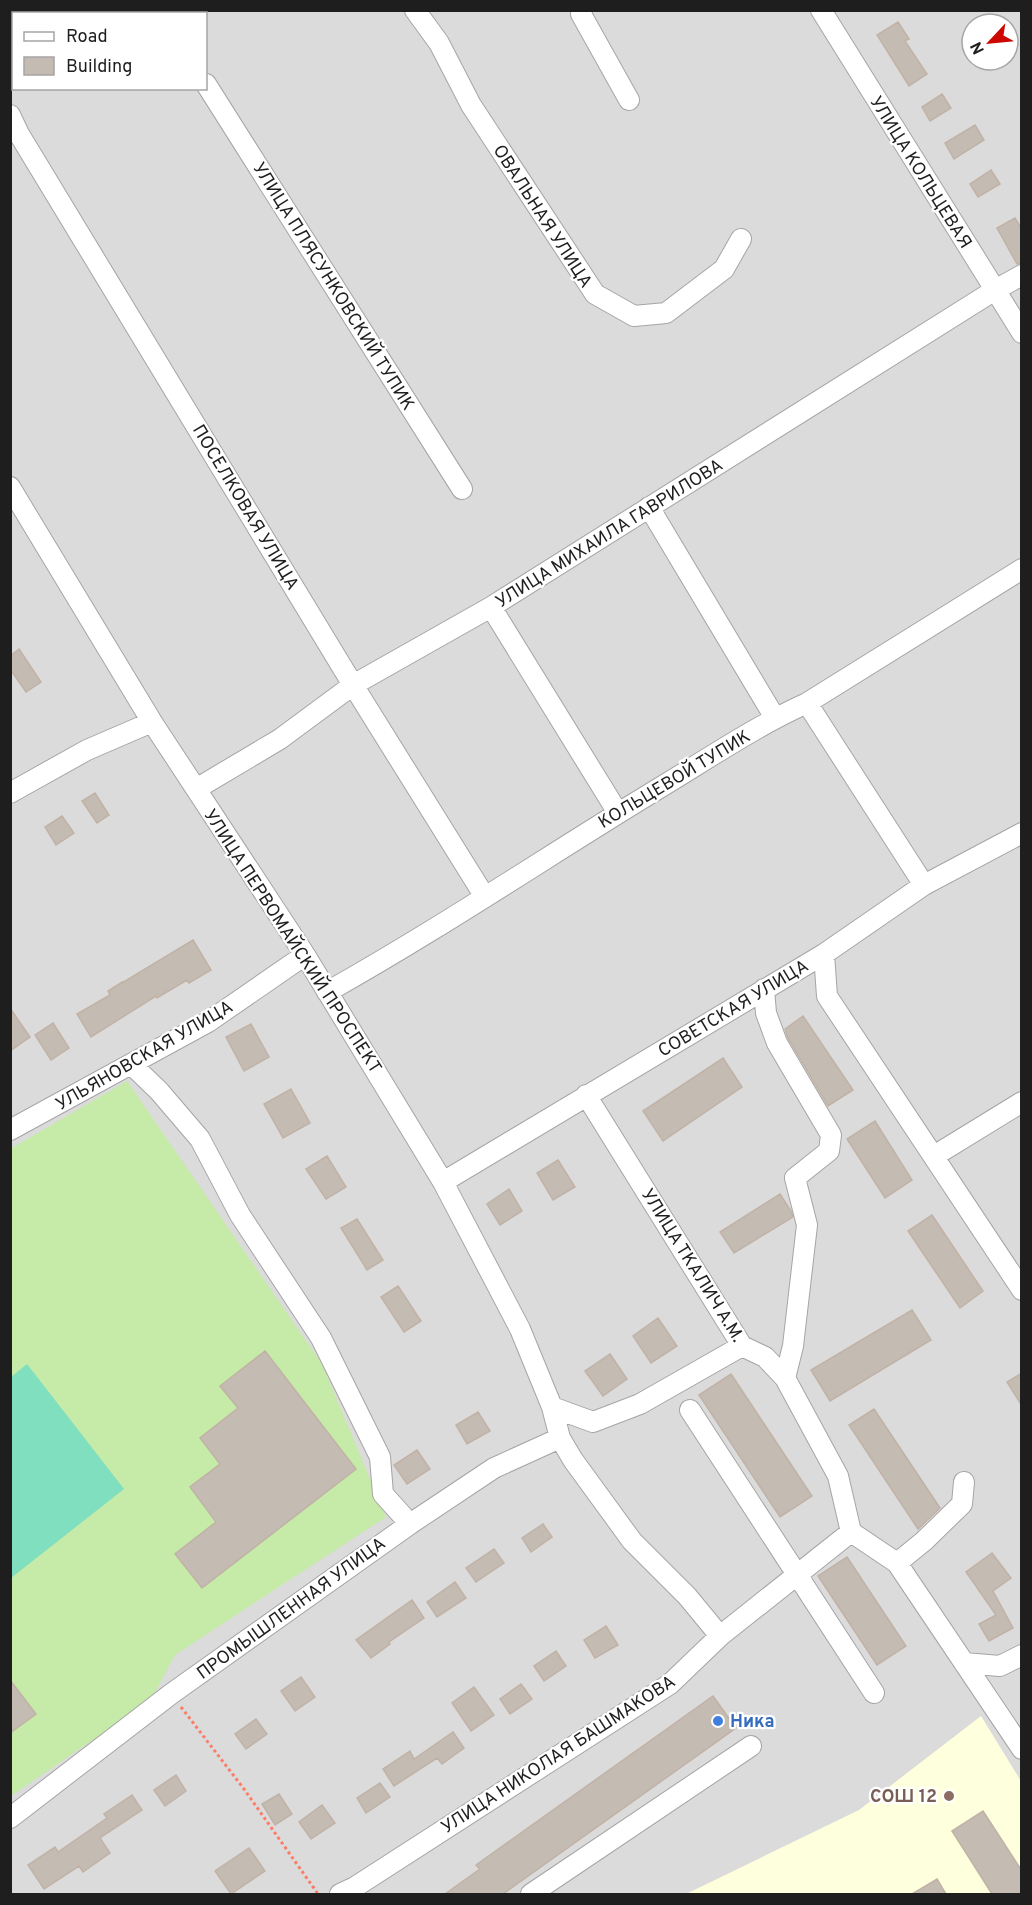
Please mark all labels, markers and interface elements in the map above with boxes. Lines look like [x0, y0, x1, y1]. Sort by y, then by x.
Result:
legend [12, 12, 207, 90]
north arrow [960, 12, 1020, 72]
text: Road [66, 26, 108, 49]
text: N [967, 38, 990, 57]
text: Building [66, 56, 132, 79]
street label: УЛИЦА КОЛЬЦЕВАЯ [863, 92, 976, 253]
street label: ОВАЛЬНАЯ УЛИЦА [487, 141, 597, 293]
street label: УЛИЦА ПЛЯСУНКОВСКИЙ ТУПИК [247, 157, 421, 415]
street label: ПОСЕЛКОВАЯ УЛИЦА [186, 421, 303, 595]
street label: УЛИЦА МИХАИЛА ГАВРИЛОВА [492, 455, 728, 614]
street label: КОЛЬЦЕВОЙ ТУПИК [593, 724, 755, 835]
street label: УЛИЦА ПЕРВОМАЙСКИЙ ПРОСПЕКТ [198, 804, 388, 1078]
street label: СОВЕТСКАЯ УЛИЦА [654, 955, 813, 1063]
street label: УЛЬЯНОВСКАЯ УЛИЦА [52, 996, 237, 1116]
street label: УЛИЦА ТКАЛИЧ А.М. [635, 1185, 748, 1347]
street label: ПРОМЫШЛЕННАЯ УЛИЦА [193, 1533, 391, 1685]
street label: УЛИЦА НИКОЛАЯ БАШМАКОВА [437, 1671, 680, 1840]
place label: Ника [730, 1711, 775, 1734]
marker: Ника [711, 1714, 725, 1728]
place label: СОШ 12 [870, 1786, 937, 1809]
marker: СОШ 12 [942, 1789, 956, 1803]

